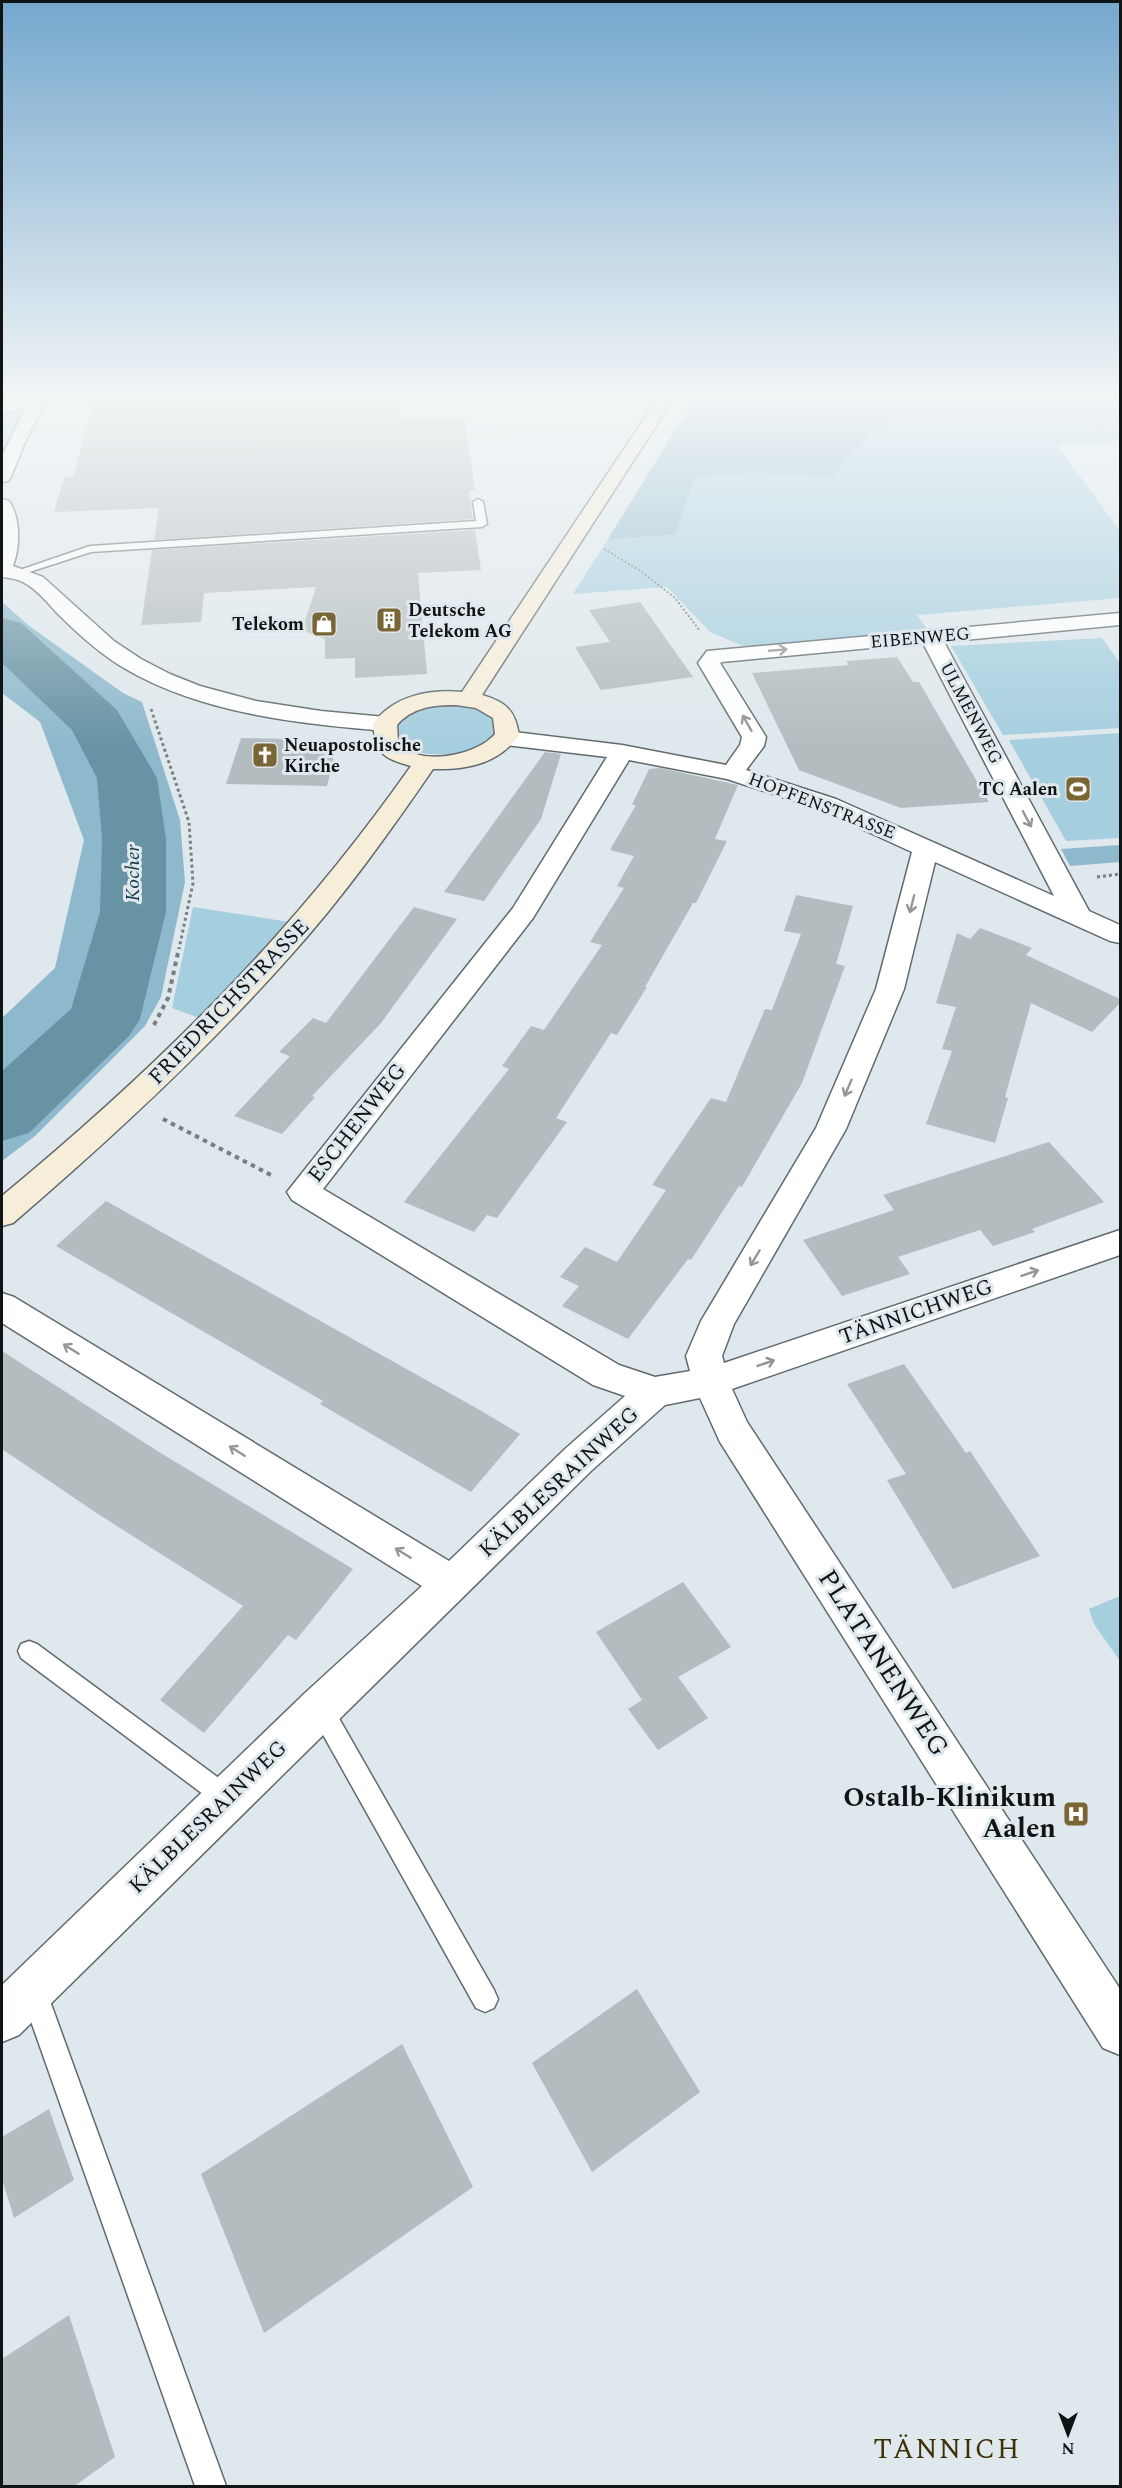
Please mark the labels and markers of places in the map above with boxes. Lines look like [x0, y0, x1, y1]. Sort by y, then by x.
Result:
place label: Deutsche Telekom AG [408, 597, 512, 645]
building icon: Deutsche Telekom AG [374, 605, 404, 635]
shop icon: Telekom [309, 609, 339, 639]
place label: Telekom [232, 611, 304, 638]
place label: Neuapostolische Kirche [284, 732, 421, 780]
church icon: Neuapostolische Kirche [250, 740, 280, 770]
sports icon: TC Aalen [1063, 774, 1093, 804]
place label: TC Aalen [979, 776, 1058, 803]
place label: Ostalb-Klinikum Aalen [843, 1777, 1056, 1850]
hospital icon: Ostalb-Klinikum Aalen [1061, 1799, 1091, 1829]

